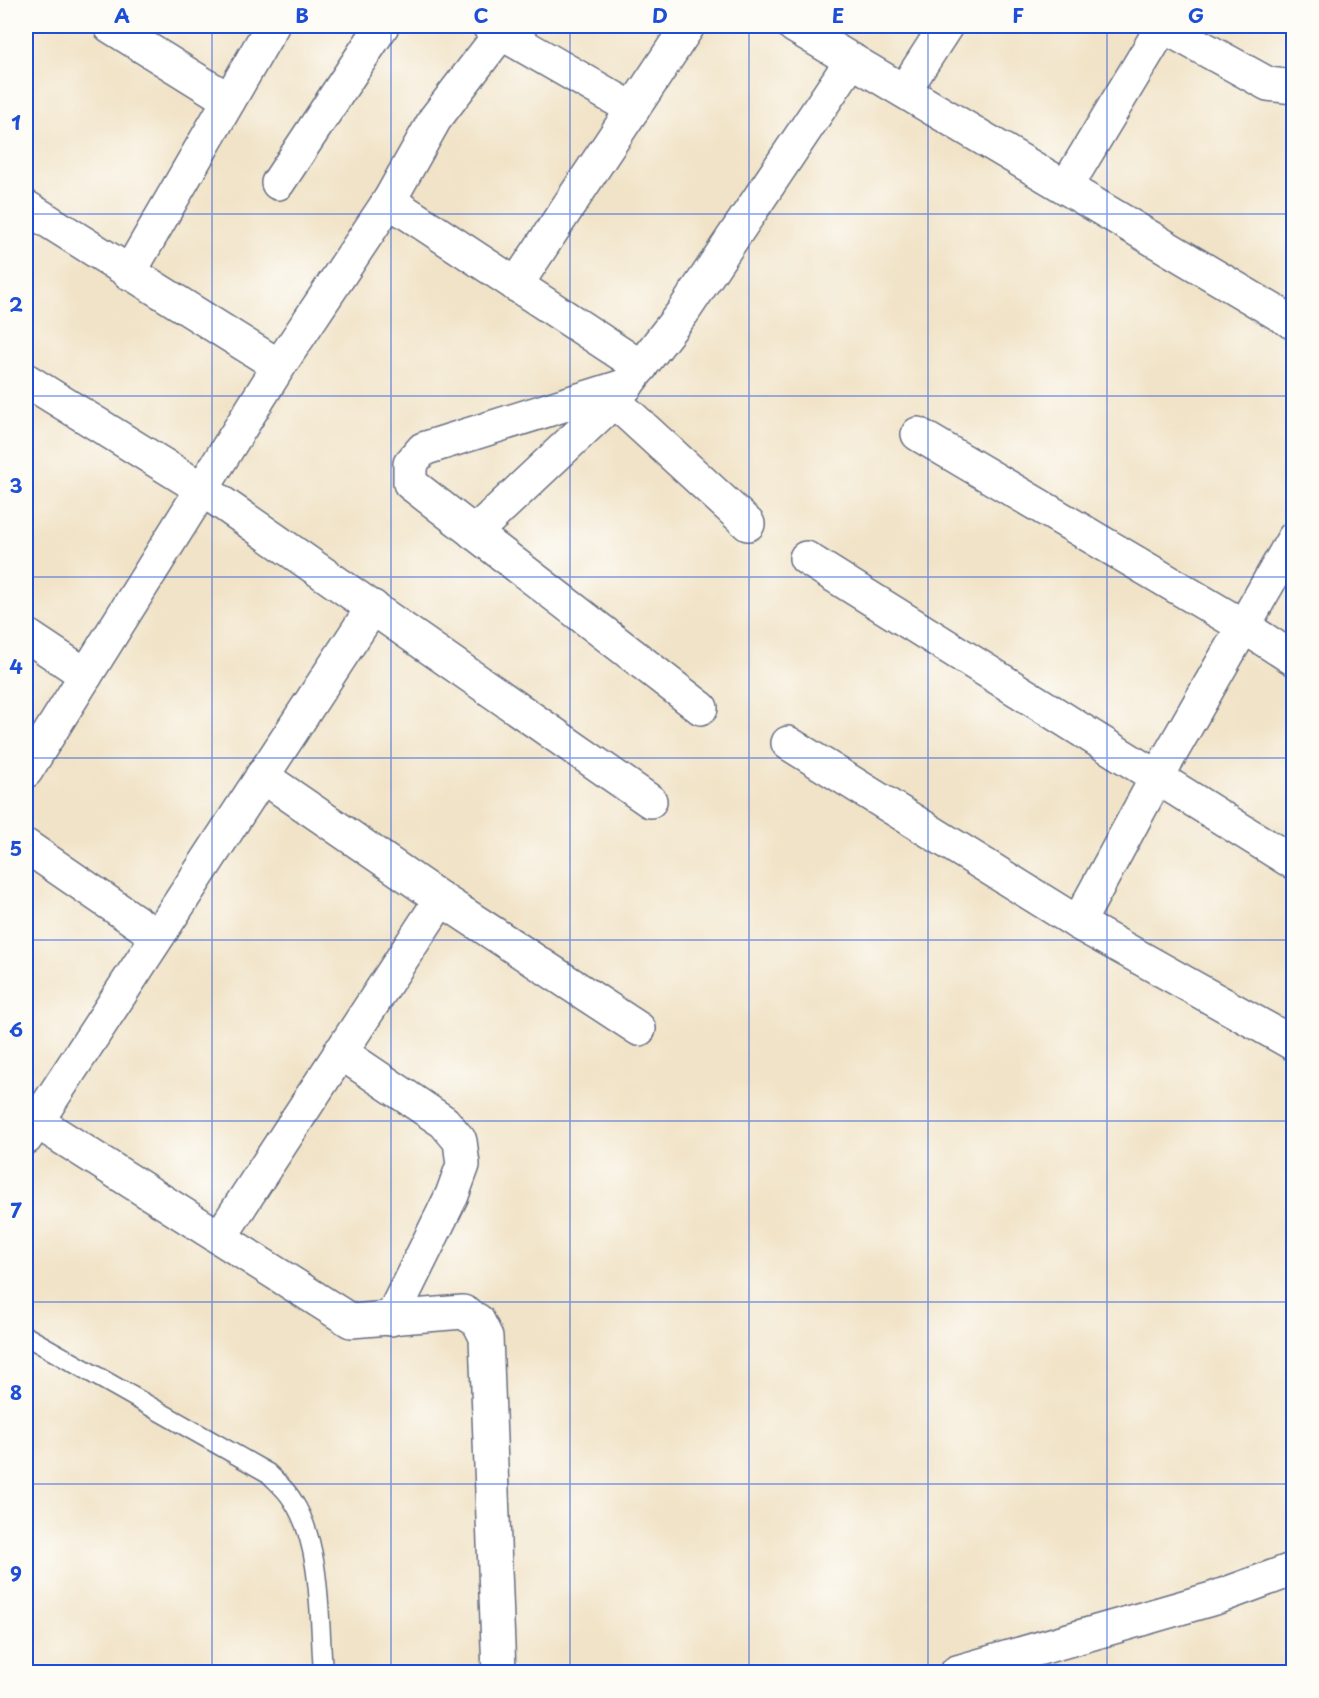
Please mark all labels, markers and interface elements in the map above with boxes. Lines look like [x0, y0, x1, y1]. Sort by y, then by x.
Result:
text: A [114, 0, 130, 30]
text: B [295, 0, 309, 30]
text: C [473, 0, 489, 30]
text: D [652, 0, 668, 30]
text: E [832, 0, 844, 30]
text: F [1012, 0, 1024, 30]
text: G [1188, 0, 1204, 30]
text: 1 [11, 107, 21, 137]
text: 2 [9, 289, 23, 319]
text: 3 [9, 470, 23, 500]
text: 4 [9, 651, 23, 681]
text: 5 [10, 833, 22, 863]
text: 6 [9, 1014, 23, 1044]
text: 7 [10, 1195, 22, 1225]
text: 8 [10, 1377, 22, 1407]
text: 9 [10, 1558, 22, 1588]

